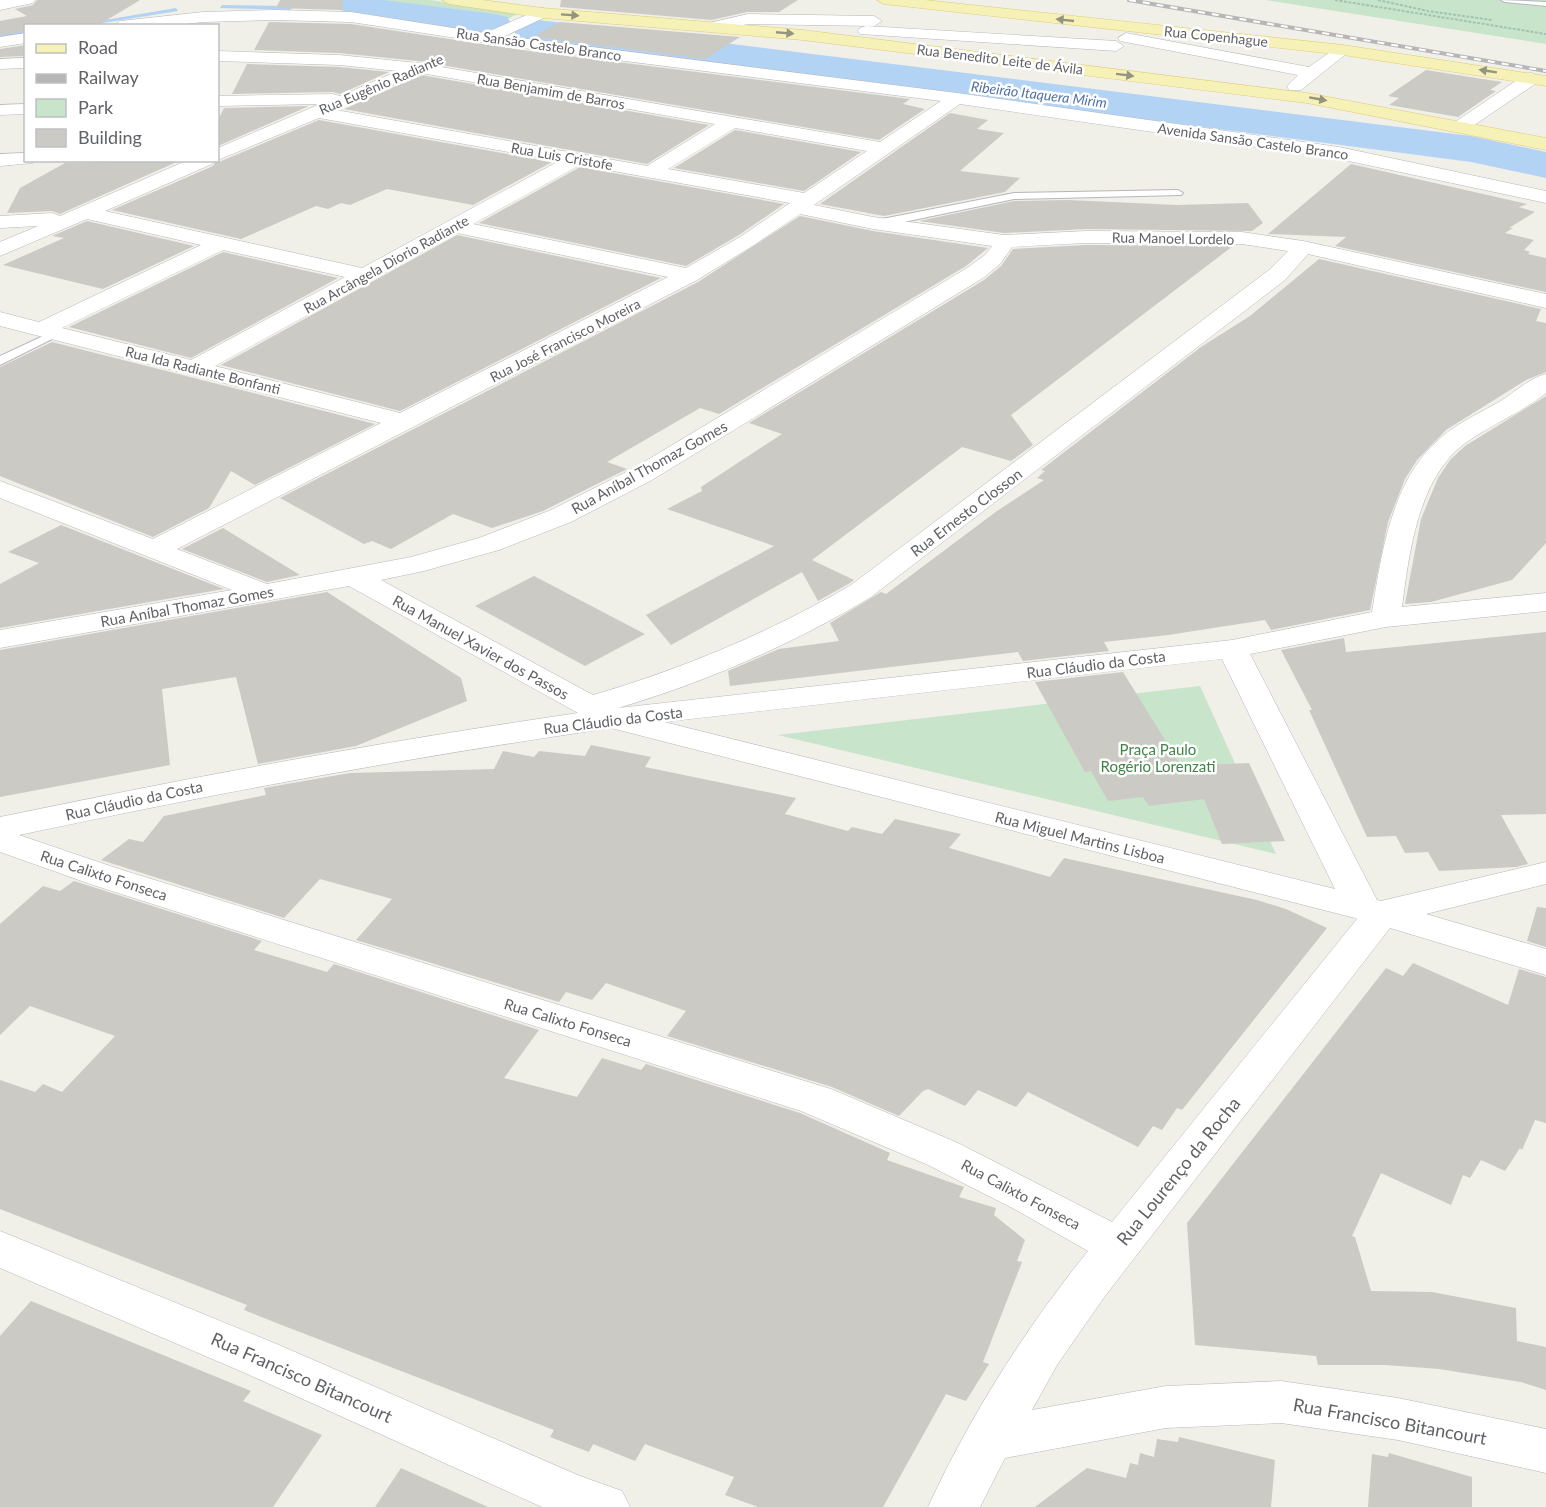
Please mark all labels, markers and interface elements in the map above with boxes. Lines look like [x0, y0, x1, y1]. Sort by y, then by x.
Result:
one-way arrow [560, 10, 579, 20]
one-way arrow [1056, 15, 1075, 25]
street label: Rua Copenhague [1163, 22, 1269, 50]
legend [24, 24, 219, 162]
street label: Rua Sansão Castelo Branco [455, 24, 623, 64]
one-way arrow [776, 28, 795, 38]
text: Road [78, 36, 118, 58]
street label: Rua Benedito Leite de Ávila [916, 40, 1084, 78]
street label: Rua Eugênio Radiante [316, 50, 446, 118]
text: Railway [78, 66, 139, 88]
one-way arrow [1479, 66, 1498, 75]
street label: Rua Benjamim de Barros [476, 70, 626, 112]
one-way arrow [1115, 70, 1134, 80]
water label: Ribeirão Itaquera Mirim [970, 77, 1108, 111]
one-way arrow [1309, 95, 1328, 104]
text: Park [78, 96, 114, 118]
street label: Avenida Sansão Castelo Branco [1157, 119, 1350, 163]
text: Building [78, 126, 142, 148]
street label: Rua Luis Cristofe [510, 139, 614, 173]
street label: Rua Arcângela Diorio Radiante [300, 211, 472, 317]
street label: Rua Manoel Lordelo [1112, 228, 1234, 248]
street label: Rua José Francisco Moreira [487, 295, 643, 385]
street label: Rua Ida Radiante Bonfanti [124, 343, 282, 397]
street label: Rua Aníbal Thomaz Gomes [568, 417, 730, 517]
street label: Rua Ernesto Closson [907, 464, 1025, 560]
street label: Rua Aníbal Thomaz Gomes [99, 582, 275, 630]
street label: Rua Manuel Xavier dos Passos [390, 591, 572, 703]
street label: Rua Cláudio da Costa [1025, 647, 1167, 681]
street label: Rua Cláudio da Costa [542, 703, 684, 737]
park label: Praça Paulo Rogério Lorenzati [1101, 740, 1215, 775]
street label: Rua Cláudio da Costa [64, 777, 204, 823]
street label: Rua Miguel Martins Lisboa [993, 807, 1167, 867]
street label: Rua Calixto Fonseca [38, 846, 170, 904]
street label: Rua Calixto Fonseca [502, 994, 634, 1050]
street label: Rua Lourenço da Rocha [1111, 1092, 1245, 1250]
street label: Rua Calixto Fonseca [958, 1155, 1084, 1233]
street label: Rua Francisco Bitancourt [208, 1327, 397, 1427]
street label: Rua Francisco Bitancourt [1292, 1393, 1489, 1449]

